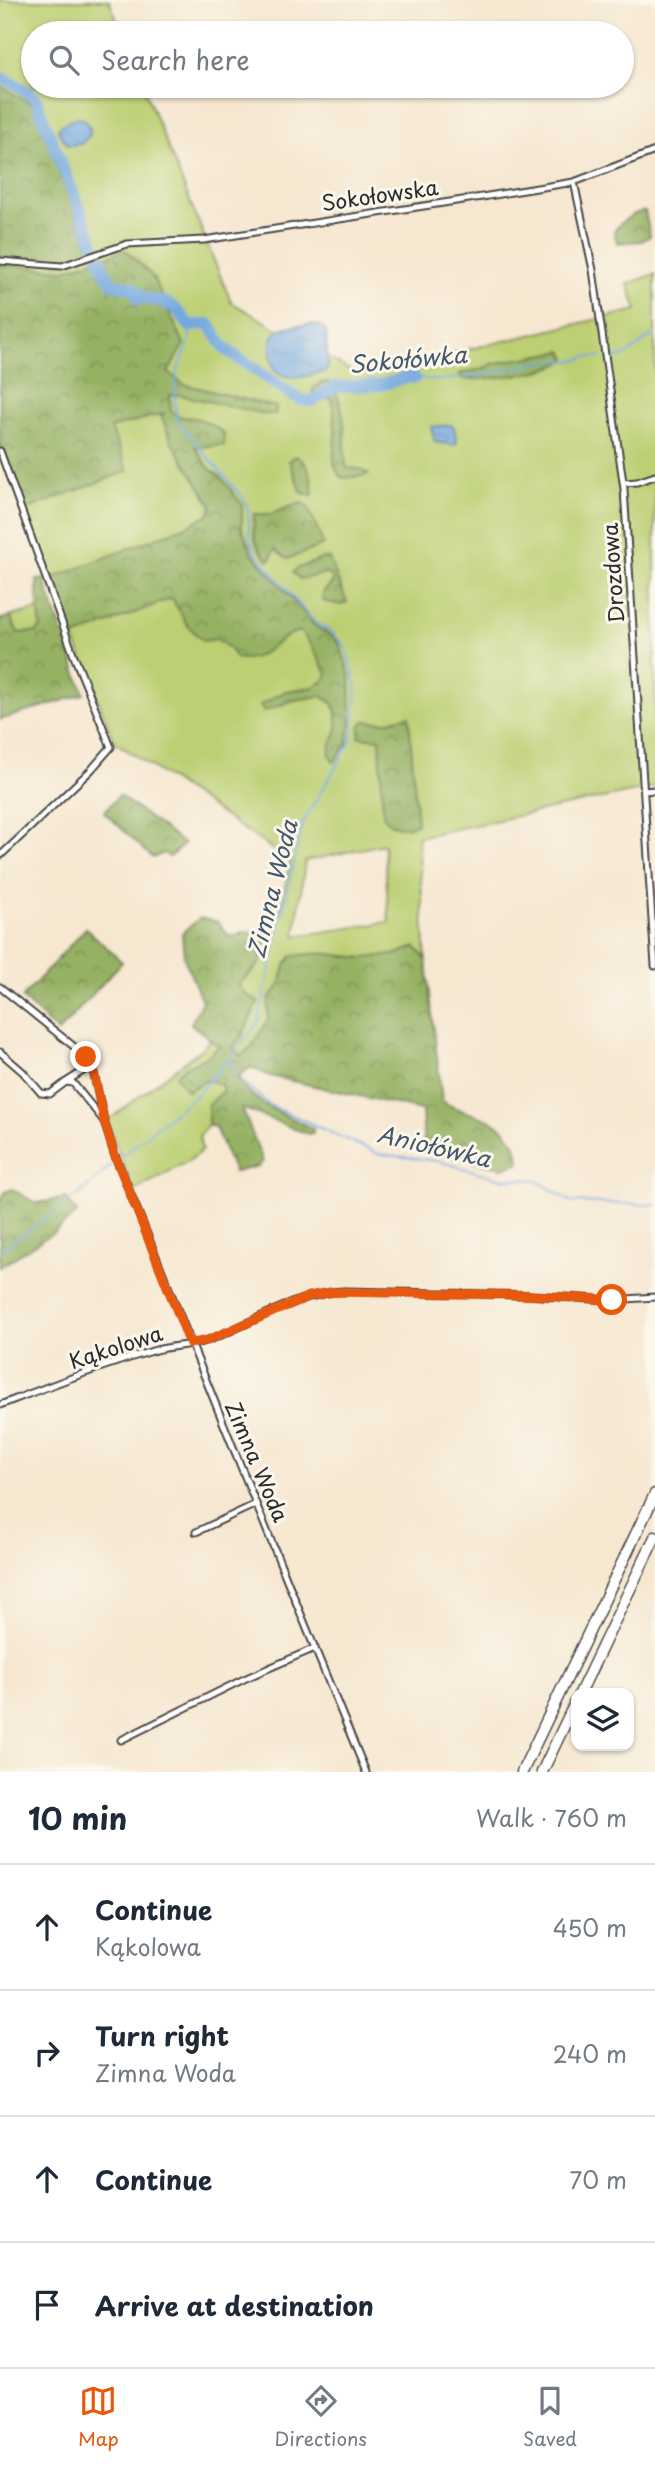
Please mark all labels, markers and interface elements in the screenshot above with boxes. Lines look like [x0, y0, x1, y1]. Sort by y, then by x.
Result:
search box [21, 21, 634, 98]
text: Search here [101, 40, 250, 79]
icon: search [45, 41, 83, 79]
street label: Sokołowska [319, 170, 440, 218]
water label: Sokołówka [348, 336, 469, 381]
street label: Drozdowa [593, 522, 631, 624]
water label: Zimna Woda [238, 815, 306, 961]
route end [70, 1041, 101, 1072]
water label: Aniołówka [374, 1116, 495, 1176]
route start [596, 1284, 627, 1315]
street label: Kąkolowa [65, 1316, 166, 1376]
street label: Zimna Woda [218, 1396, 298, 1527]
map controls [571, 1688, 634, 1751]
button: layers [571, 1688, 634, 1751]
text: 10 min [28, 1795, 127, 1840]
text: Walk · 760 m [476, 1800, 627, 1835]
text: Continue [95, 1890, 212, 1929]
icon: ahead [28, 1908, 66, 1946]
text: 450 m [553, 1910, 627, 1945]
text: Kąkolowa [95, 1929, 201, 1964]
text: Turn right [95, 2016, 229, 2055]
icon: right [28, 2034, 66, 2072]
text: 240 m [553, 2036, 627, 2071]
text: Zimna Woda [95, 2055, 236, 2090]
icon: ahead [28, 2160, 66, 2198]
text: Continue [95, 2160, 212, 2199]
text: 70 m [569, 2162, 627, 2197]
icon: arrive [28, 2286, 66, 2324]
text: Arrive at destination [95, 2286, 374, 2325]
tab: Map [78, 2382, 119, 2452]
tab: Directions [275, 2382, 367, 2452]
tab: Saved [523, 2382, 577, 2452]

